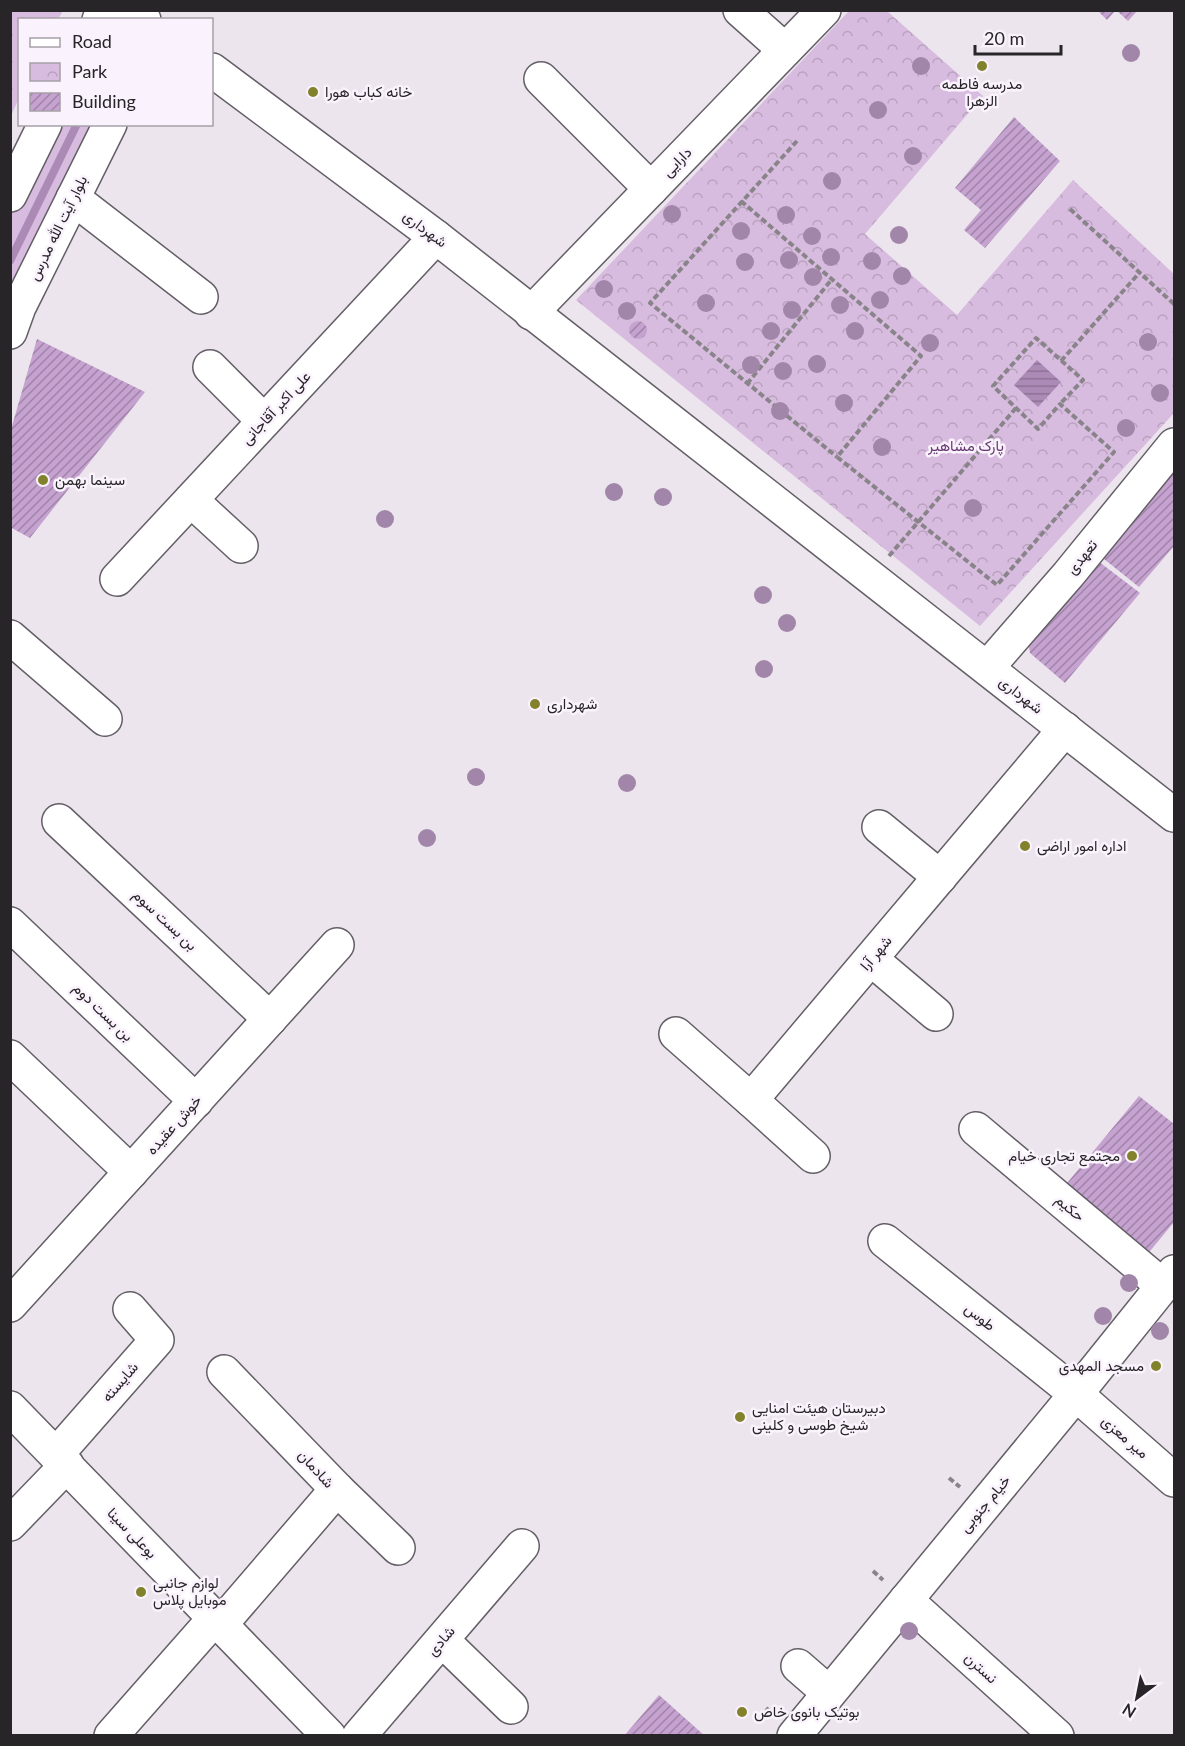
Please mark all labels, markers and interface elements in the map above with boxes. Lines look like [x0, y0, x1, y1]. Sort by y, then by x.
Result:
legend [18, 18, 213, 126]
scale bar [975, 18, 1060, 56]
text: 20 m [984, 27, 1024, 49]
text: Road [72, 30, 112, 52]
marker: مدرسه فاطمه الزهرا [975, 59, 989, 73]
text: Park [72, 60, 108, 82]
place label: مدرسه فاطمه الزهرا [942, 74, 1022, 110]
place label: خانه کباب هورا [325, 82, 412, 101]
marker: خانه کباب هورا [306, 85, 320, 99]
text: Building [72, 90, 136, 112]
street label: دارایی [658, 143, 696, 181]
street label: بلوار آیت الله مدرس [24, 172, 92, 284]
street label: شهرداری [399, 206, 451, 252]
street label: علی اکبر آقاجانی [237, 367, 315, 449]
park label: پارک مشاهیر [927, 436, 1004, 456]
place label: سینما بهمن [55, 470, 125, 490]
marker: سینما بهمن [36, 473, 50, 487]
street label: تعهدی [1062, 535, 1102, 579]
street label: شهرداری [995, 672, 1047, 718]
place label: شهرداری [547, 694, 597, 714]
marker: شهرداری [528, 697, 542, 711]
place label: اداره امور اراضی [1037, 836, 1126, 856]
marker: اداره امور اراضی [1018, 839, 1032, 853]
street label: بن بست سوم [128, 885, 202, 955]
street label: شهر آرا [855, 931, 896, 974]
street label: بن بست دوم [68, 978, 138, 1046]
street label: خوش عقیده [142, 1091, 206, 1159]
place label: مجتمع تجاری خیام [1008, 1146, 1120, 1167]
marker: مجتمع تجاری خیام [1125, 1149, 1139, 1163]
street label: حکیم [1051, 1190, 1089, 1226]
street label: طوس [960, 1298, 1000, 1336]
place label: مسجد المهدی [1059, 1356, 1144, 1376]
street label: شايسته [97, 1358, 142, 1405]
marker: مسجد المهدی [1149, 1359, 1163, 1373]
place label: دبیرستان هیئت امنایی شیخ طوسی و کلینی [752, 1398, 886, 1436]
marker: دبیرستان هیئت امنایی شیخ طوسی و کلینی [733, 1410, 747, 1424]
street label: میر معزی [1097, 1411, 1153, 1463]
street label: شادمان [294, 1446, 339, 1492]
street label: خیام جنوبی [955, 1471, 1015, 1537]
street label: بوعلی سینا [103, 1503, 161, 1563]
place label: لوازم جانبی موبایل پلاس [153, 1573, 227, 1610]
marker: لوازم جانبی موبایل پلاس [134, 1585, 148, 1599]
street label: شادی [422, 1622, 460, 1660]
street label: نسترن [961, 1648, 1002, 1687]
north arrow [1107, 1668, 1167, 1728]
text: N [1119, 1700, 1139, 1722]
place label: بوتیک بانوی خاص [754, 1702, 860, 1722]
marker: بوتیک بانوی خاص [735, 1705, 749, 1719]

